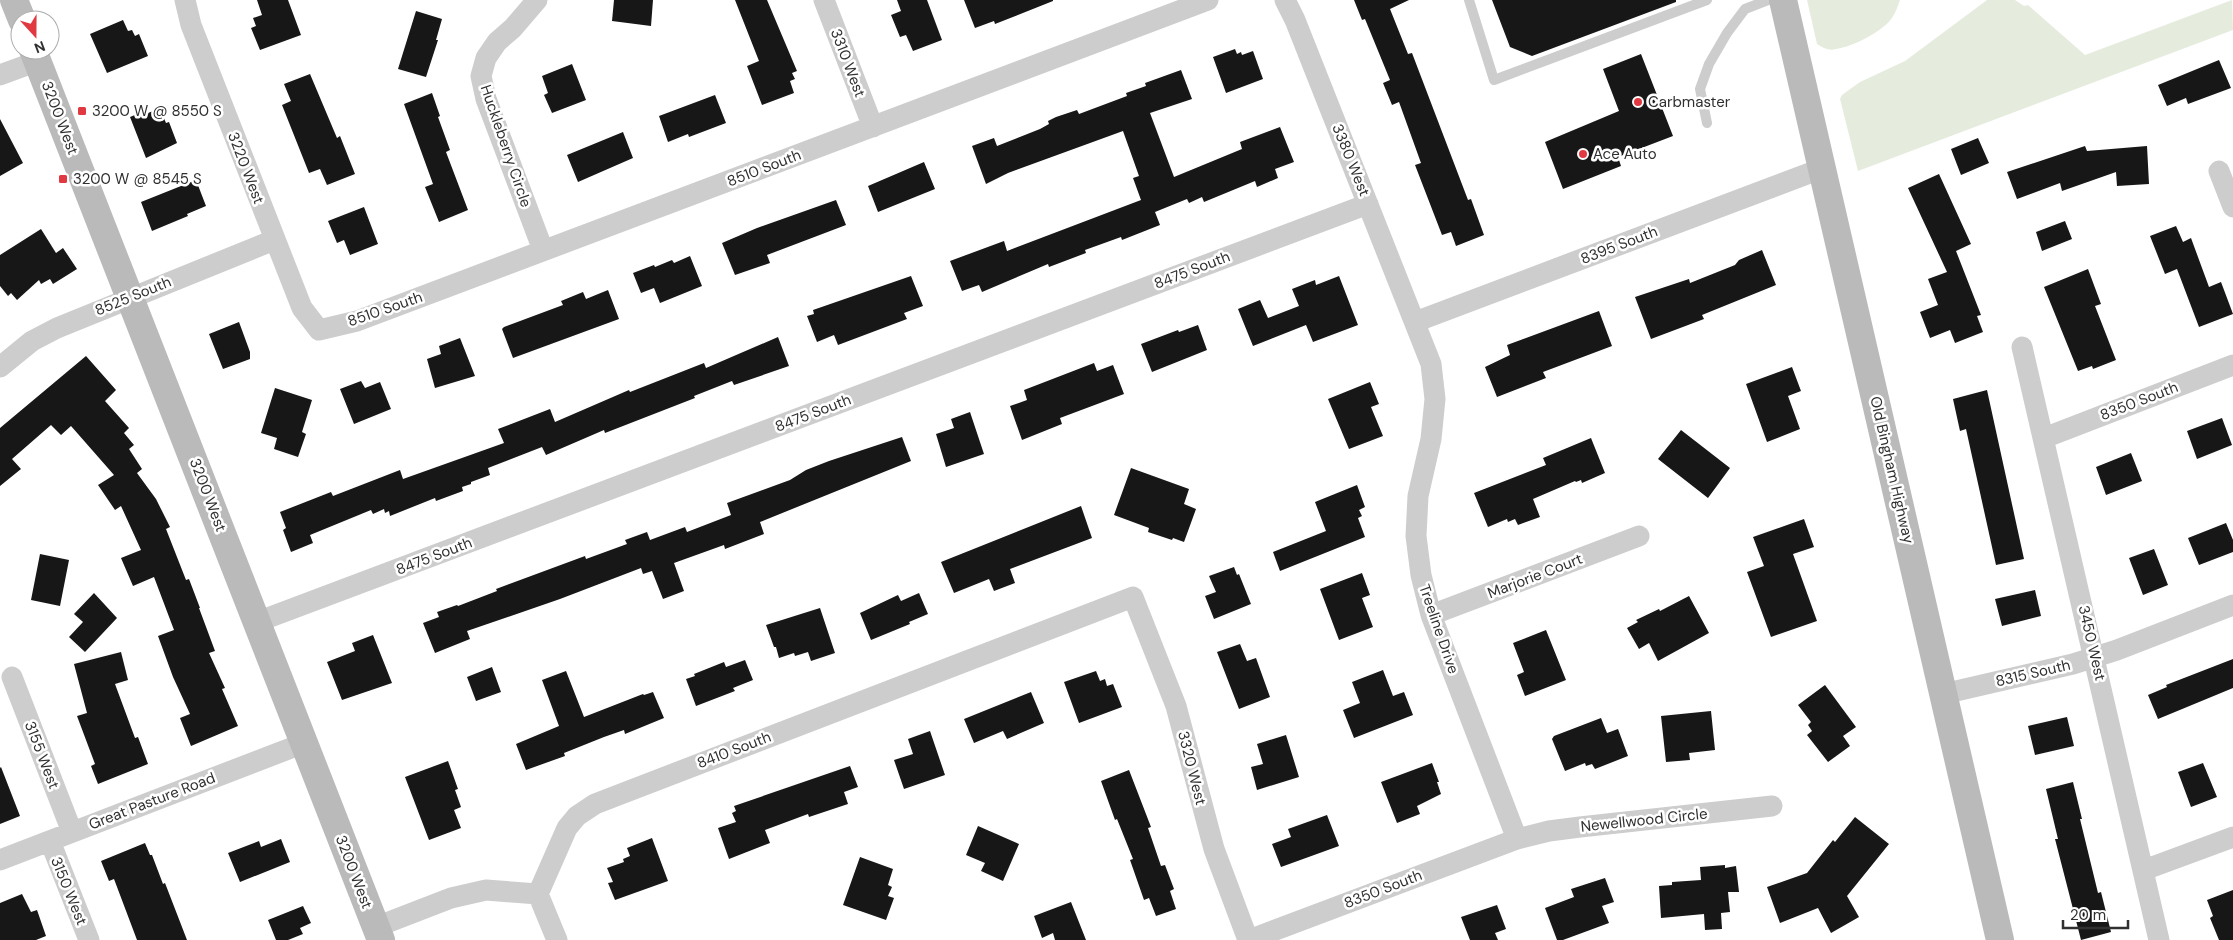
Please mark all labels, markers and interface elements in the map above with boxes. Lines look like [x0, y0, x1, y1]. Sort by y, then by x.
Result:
north arrow [10, 10, 60, 60]
street label: 3310 West [826, 26, 870, 100]
text: N [32, 37, 48, 57]
street label: 3200 West [37, 78, 83, 158]
street label: Huckleberry Circle [476, 82, 536, 210]
place label: Carbmaster [1648, 92, 1731, 112]
marker: Carbmaster [1632, 96, 1644, 108]
place label: 3200 W @ 8550 S [92, 101, 222, 121]
marker: 3200 W @ 8550 S [76, 105, 88, 117]
street label: 3380 West [1327, 121, 1375, 199]
street label: 3220 West [223, 129, 269, 207]
place label: Ace Auto [1593, 144, 1657, 164]
street label: 8510 South [724, 145, 804, 191]
marker: Ace Auto [1577, 148, 1589, 160]
place label: 3200 W @ 8545 S [73, 169, 202, 189]
marker: 3200 W @ 8545 S [57, 173, 69, 185]
street label: 8395 South [1578, 221, 1660, 269]
street label: 8475 South [1151, 246, 1233, 294]
street label: 8525 South [92, 272, 174, 320]
street label: 8510 South [345, 287, 425, 331]
street label: 8350 South [2097, 377, 2181, 425]
street label: 8475 South [772, 389, 854, 437]
street label: Old Bingham Highway [1865, 394, 1919, 546]
street label: 3200 West [185, 455, 231, 535]
street label: 8475 South [393, 532, 475, 580]
street label: Marjorie Court [1485, 549, 1585, 603]
street label: Treeline Drive [1414, 582, 1464, 676]
street label: 3450 West [2074, 603, 2110, 683]
street label: 8315 South [1994, 655, 2072, 691]
street label: 3155 West [20, 718, 64, 792]
street label: 8410 South [694, 727, 774, 773]
street label: 3320 West [1173, 729, 1211, 807]
street label: Great Pasture Road [86, 768, 218, 834]
street label: Newellwood Circle [1580, 803, 1708, 837]
street label: 3200 West [331, 832, 377, 912]
street label: 3150 West [46, 854, 92, 928]
street label: 8350 South [1341, 865, 1425, 913]
scale bar [2063, 898, 2128, 930]
text: 20 m [2070, 905, 2106, 925]

